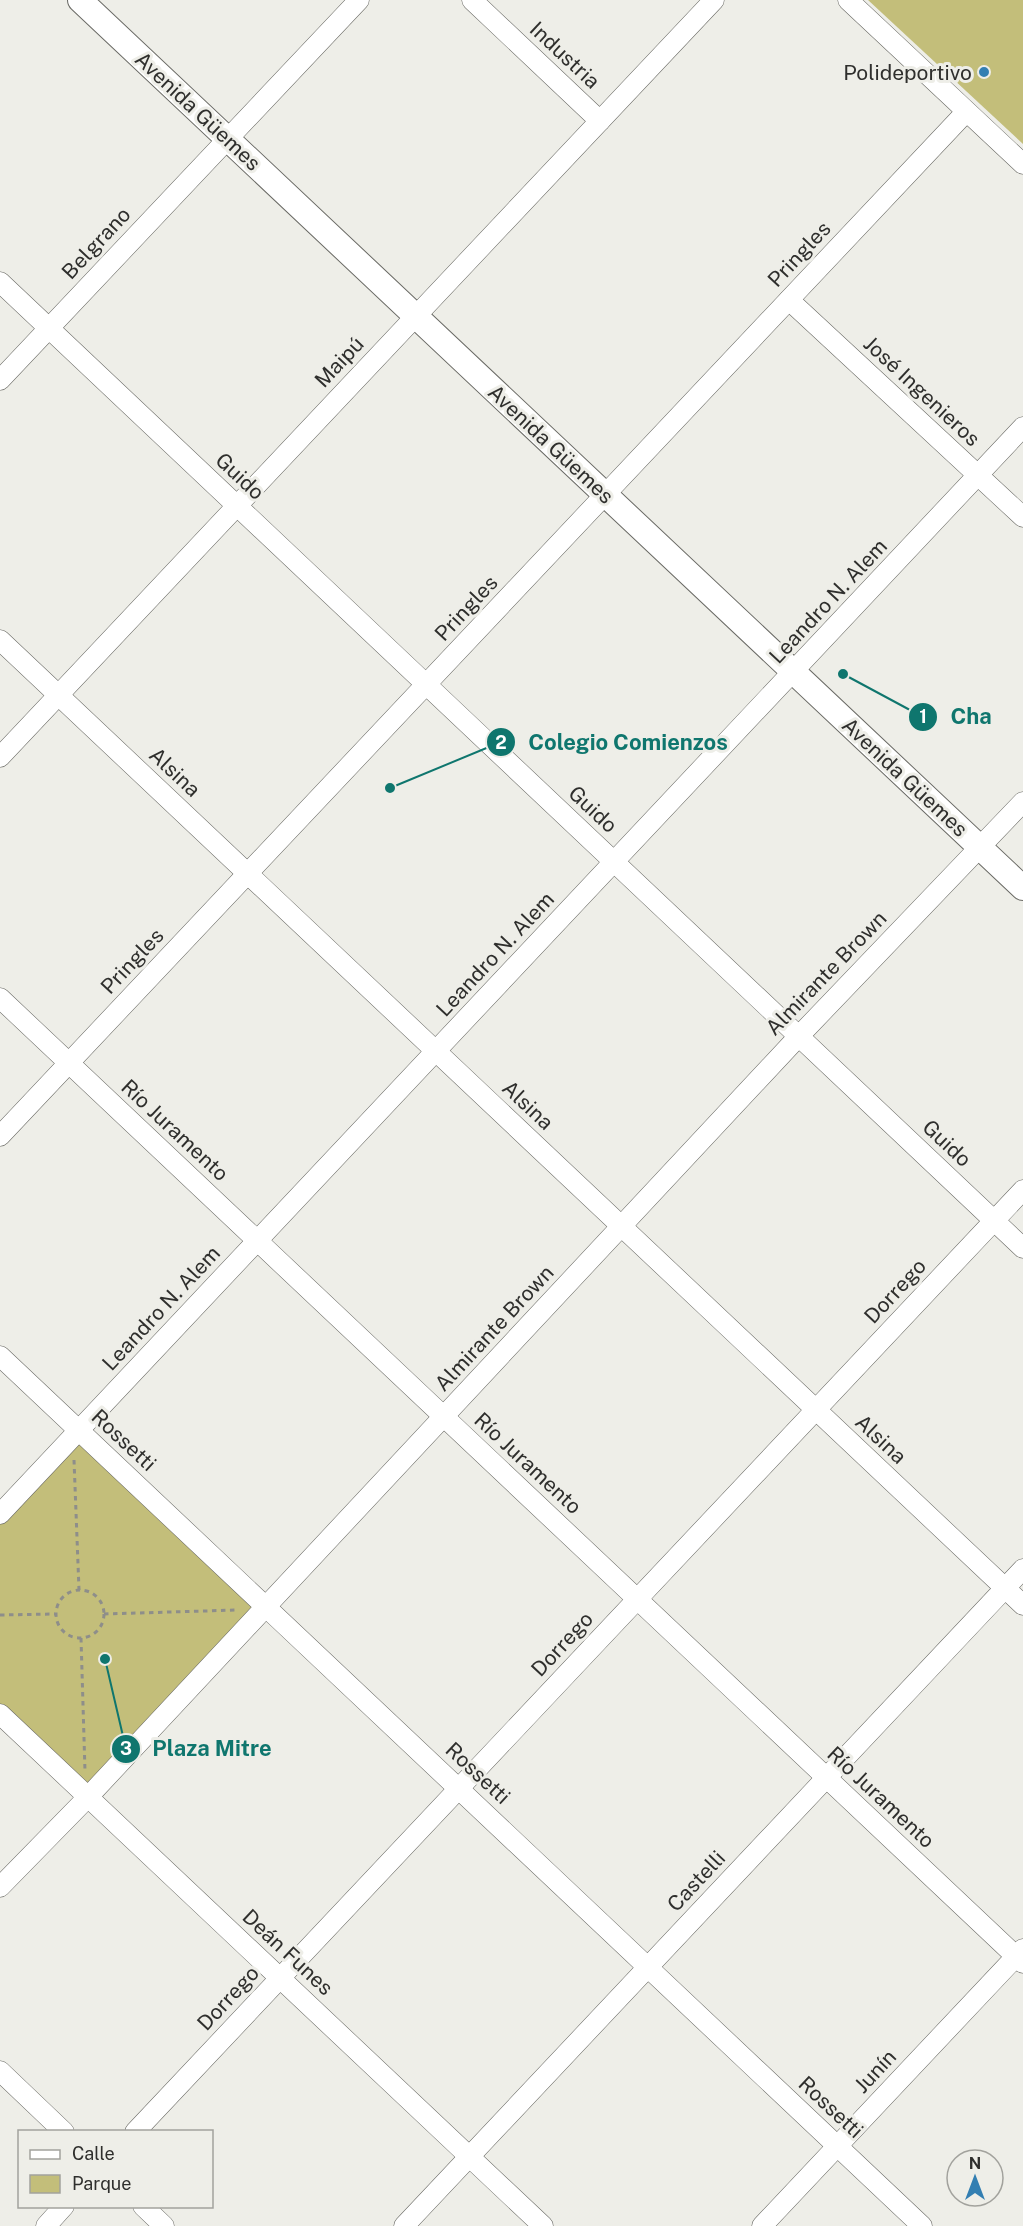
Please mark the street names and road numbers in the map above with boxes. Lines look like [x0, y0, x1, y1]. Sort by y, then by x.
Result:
street label: Industria [525, 16, 605, 94]
street label: Avenida Güemes [130, 46, 266, 176]
street label: Belgrano [56, 202, 136, 284]
street label: Pringles [762, 216, 836, 292]
street label: Maipú [309, 331, 369, 393]
street label: José Ingenieros [859, 331, 985, 451]
street label: Avenida Güemes [483, 379, 619, 509]
street label: Guido [211, 447, 269, 505]
street label: Leandro N. Alem [764, 534, 892, 668]
street label: Pringles [429, 570, 503, 646]
street label: Avenida Güemes [837, 712, 973, 842]
street label: Alsina [144, 742, 206, 802]
street label: Guido [564, 780, 622, 838]
street label: Leandro N. Alem [431, 887, 559, 1021]
street label: Almirante Brown [760, 906, 892, 1040]
street label: Pringles [95, 923, 169, 999]
street label: Río Juramento [116, 1074, 234, 1186]
street label: Alsina [497, 1075, 559, 1135]
street label: Guido [918, 1114, 976, 1172]
street label: Leandro N. Alem [97, 1241, 225, 1375]
street label: Dorrego [859, 1254, 931, 1328]
street label: Almirante Brown [429, 1260, 559, 1396]
street label: Rossetti [87, 1404, 161, 1476]
street label: Río Juramento [469, 1407, 587, 1519]
street label: Alsina [850, 1409, 912, 1469]
street label: Dorrego [526, 1607, 598, 1681]
street label: Rossetti [441, 1737, 515, 1809]
street label: Río Juramento [822, 1741, 940, 1853]
street label: Castelli [662, 1846, 730, 1916]
street label: Deán Funes [238, 1904, 338, 2000]
street label: Dorrego [192, 1961, 264, 2035]
street label: Junín [849, 2044, 901, 2098]
street label: Rossetti [794, 2071, 868, 2143]

